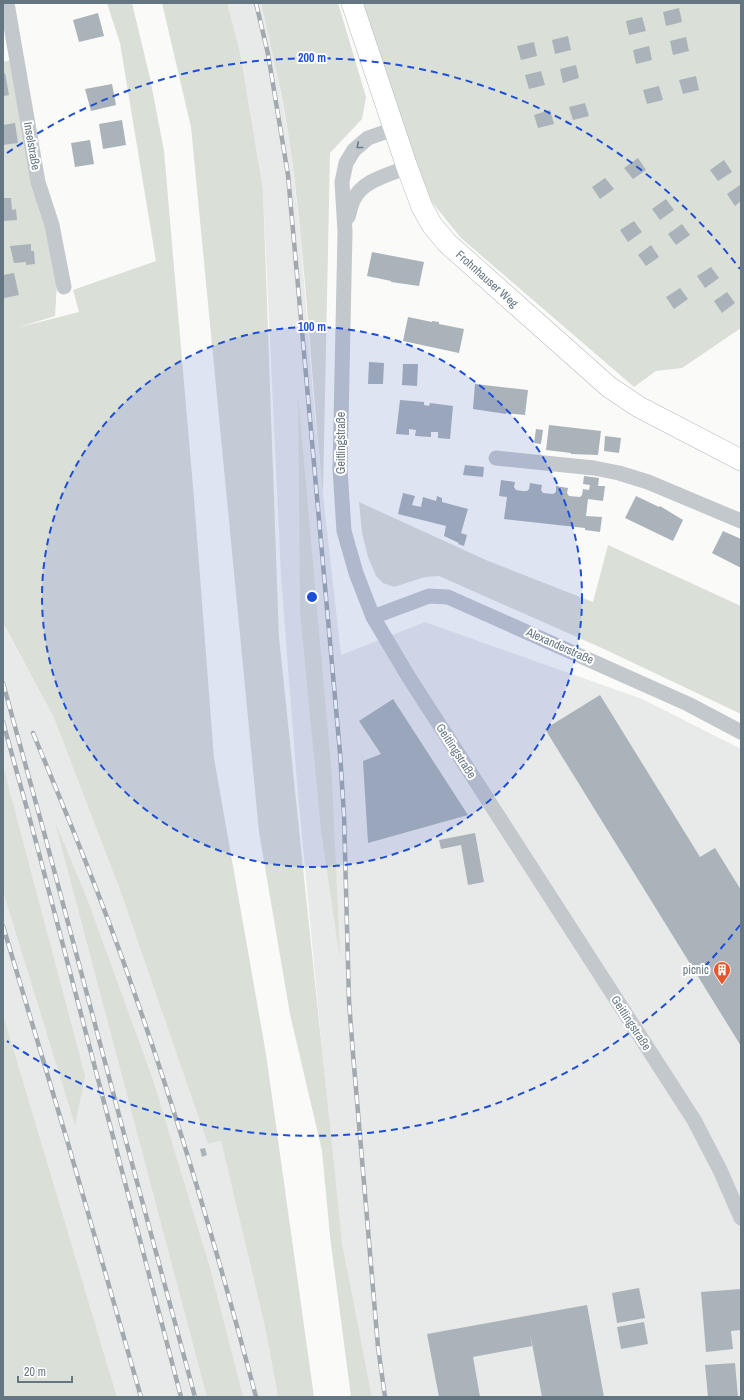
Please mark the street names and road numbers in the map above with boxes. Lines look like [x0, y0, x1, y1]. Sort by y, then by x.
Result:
street label: Inselstraße [20, 121, 44, 171]
street label: Frohnhauser Weg [452, 247, 522, 312]
street label: Geitlingstraße [333, 412, 349, 474]
street label: Alexanderstraße [523, 624, 596, 668]
street label: Geitlingstraße [432, 720, 480, 782]
street label: Geitlingstraße [607, 992, 655, 1054]

